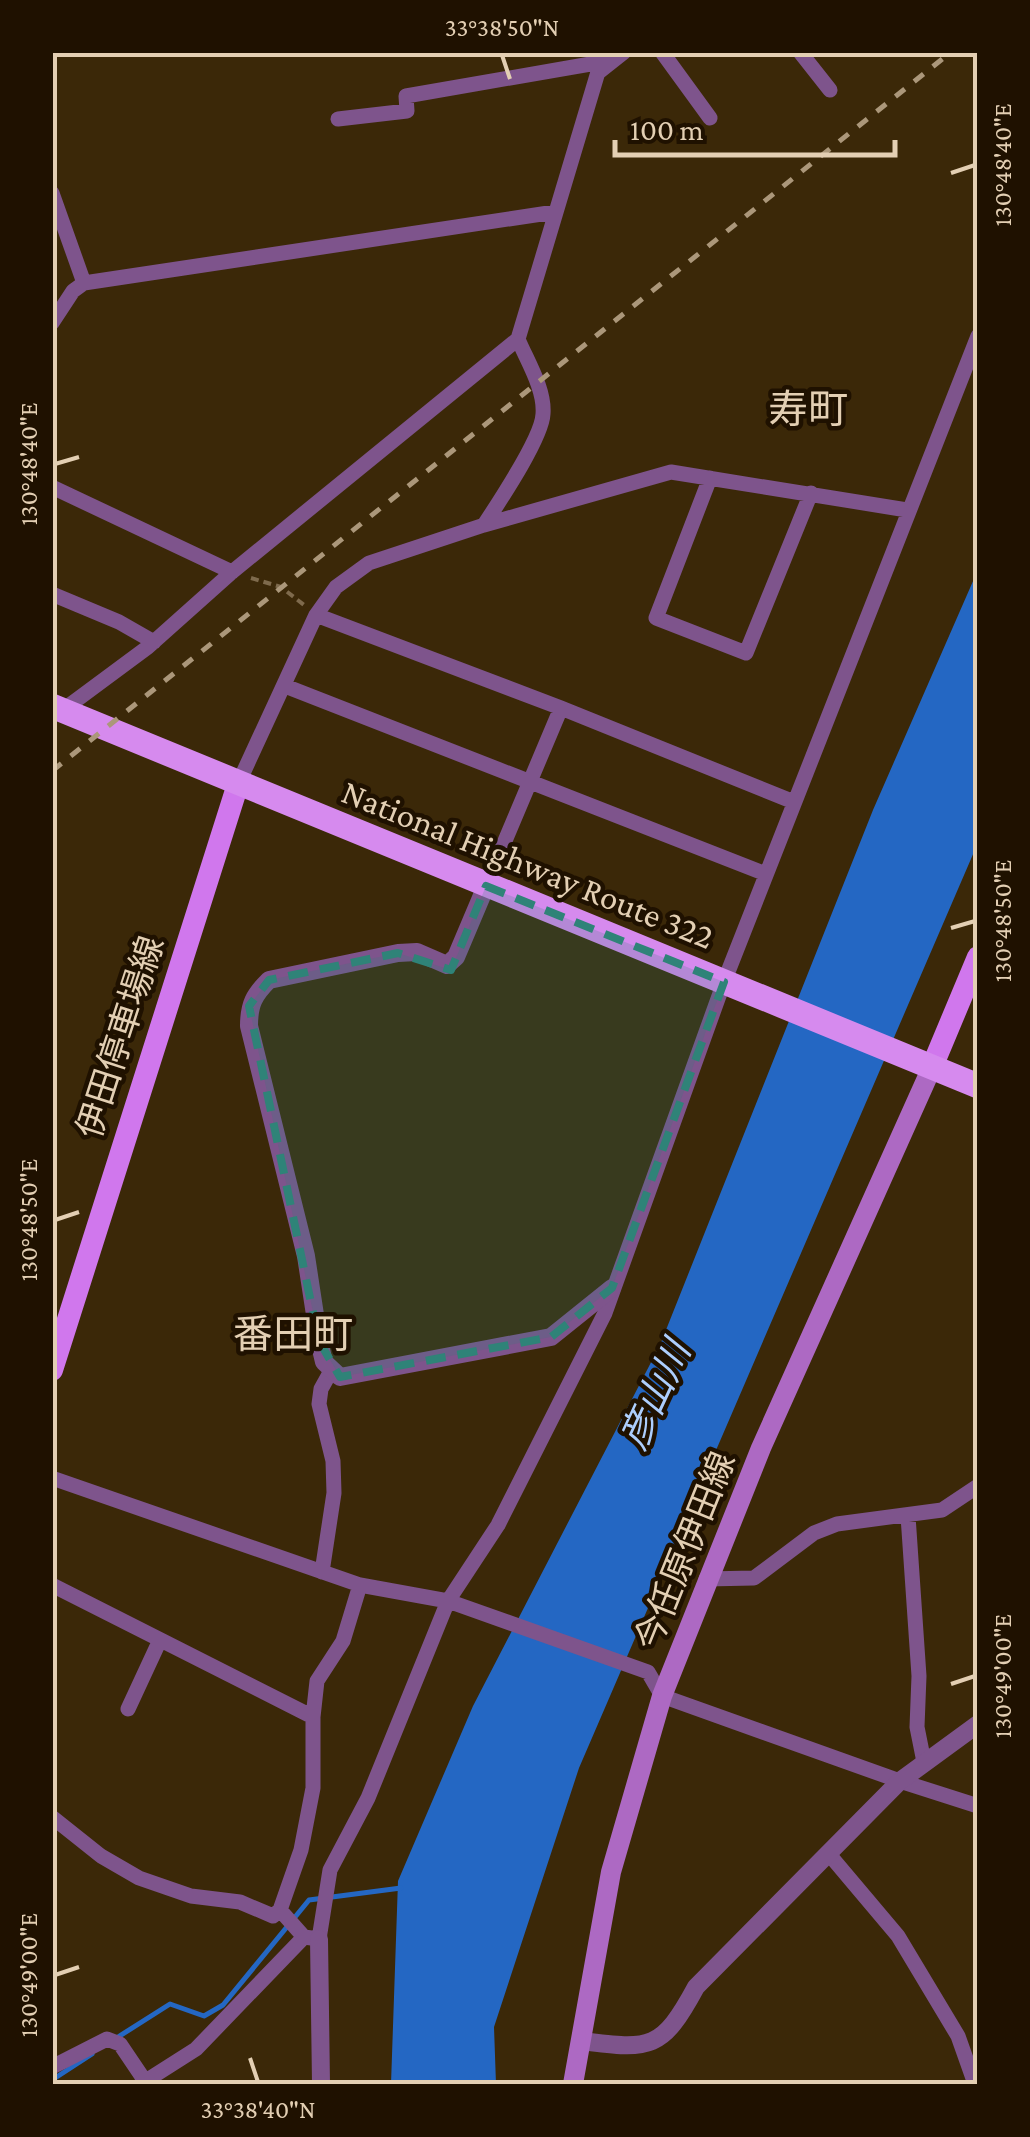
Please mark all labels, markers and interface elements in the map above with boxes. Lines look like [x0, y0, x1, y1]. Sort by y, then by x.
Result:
text: 33°38'50"N [445, 14, 559, 41]
scale bar [615, 95, 895, 157]
text: 130°48'40"E [989, 104, 1016, 226]
text: 100 m [630, 113, 704, 146]
district label: 寿町 [768, 387, 848, 432]
text: 130°48'40"E [15, 403, 42, 525]
street label: National Highway Route 322 [336, 772, 719, 957]
text: 130°48'50"E [989, 860, 1016, 982]
street label: 伊田停車場線 [69, 931, 171, 1143]
text: 130°48'50"E [15, 1159, 42, 1281]
district label: 番田町 [233, 1312, 353, 1357]
water label: 彦山川 [612, 1331, 700, 1456]
street label: 今任原伊田線 [628, 1447, 743, 1656]
text: 130°49'00"E [989, 1614, 1016, 1738]
text: 130°49'00"E [15, 1913, 42, 2037]
text: 33°38'40"N [201, 2096, 315, 2123]

